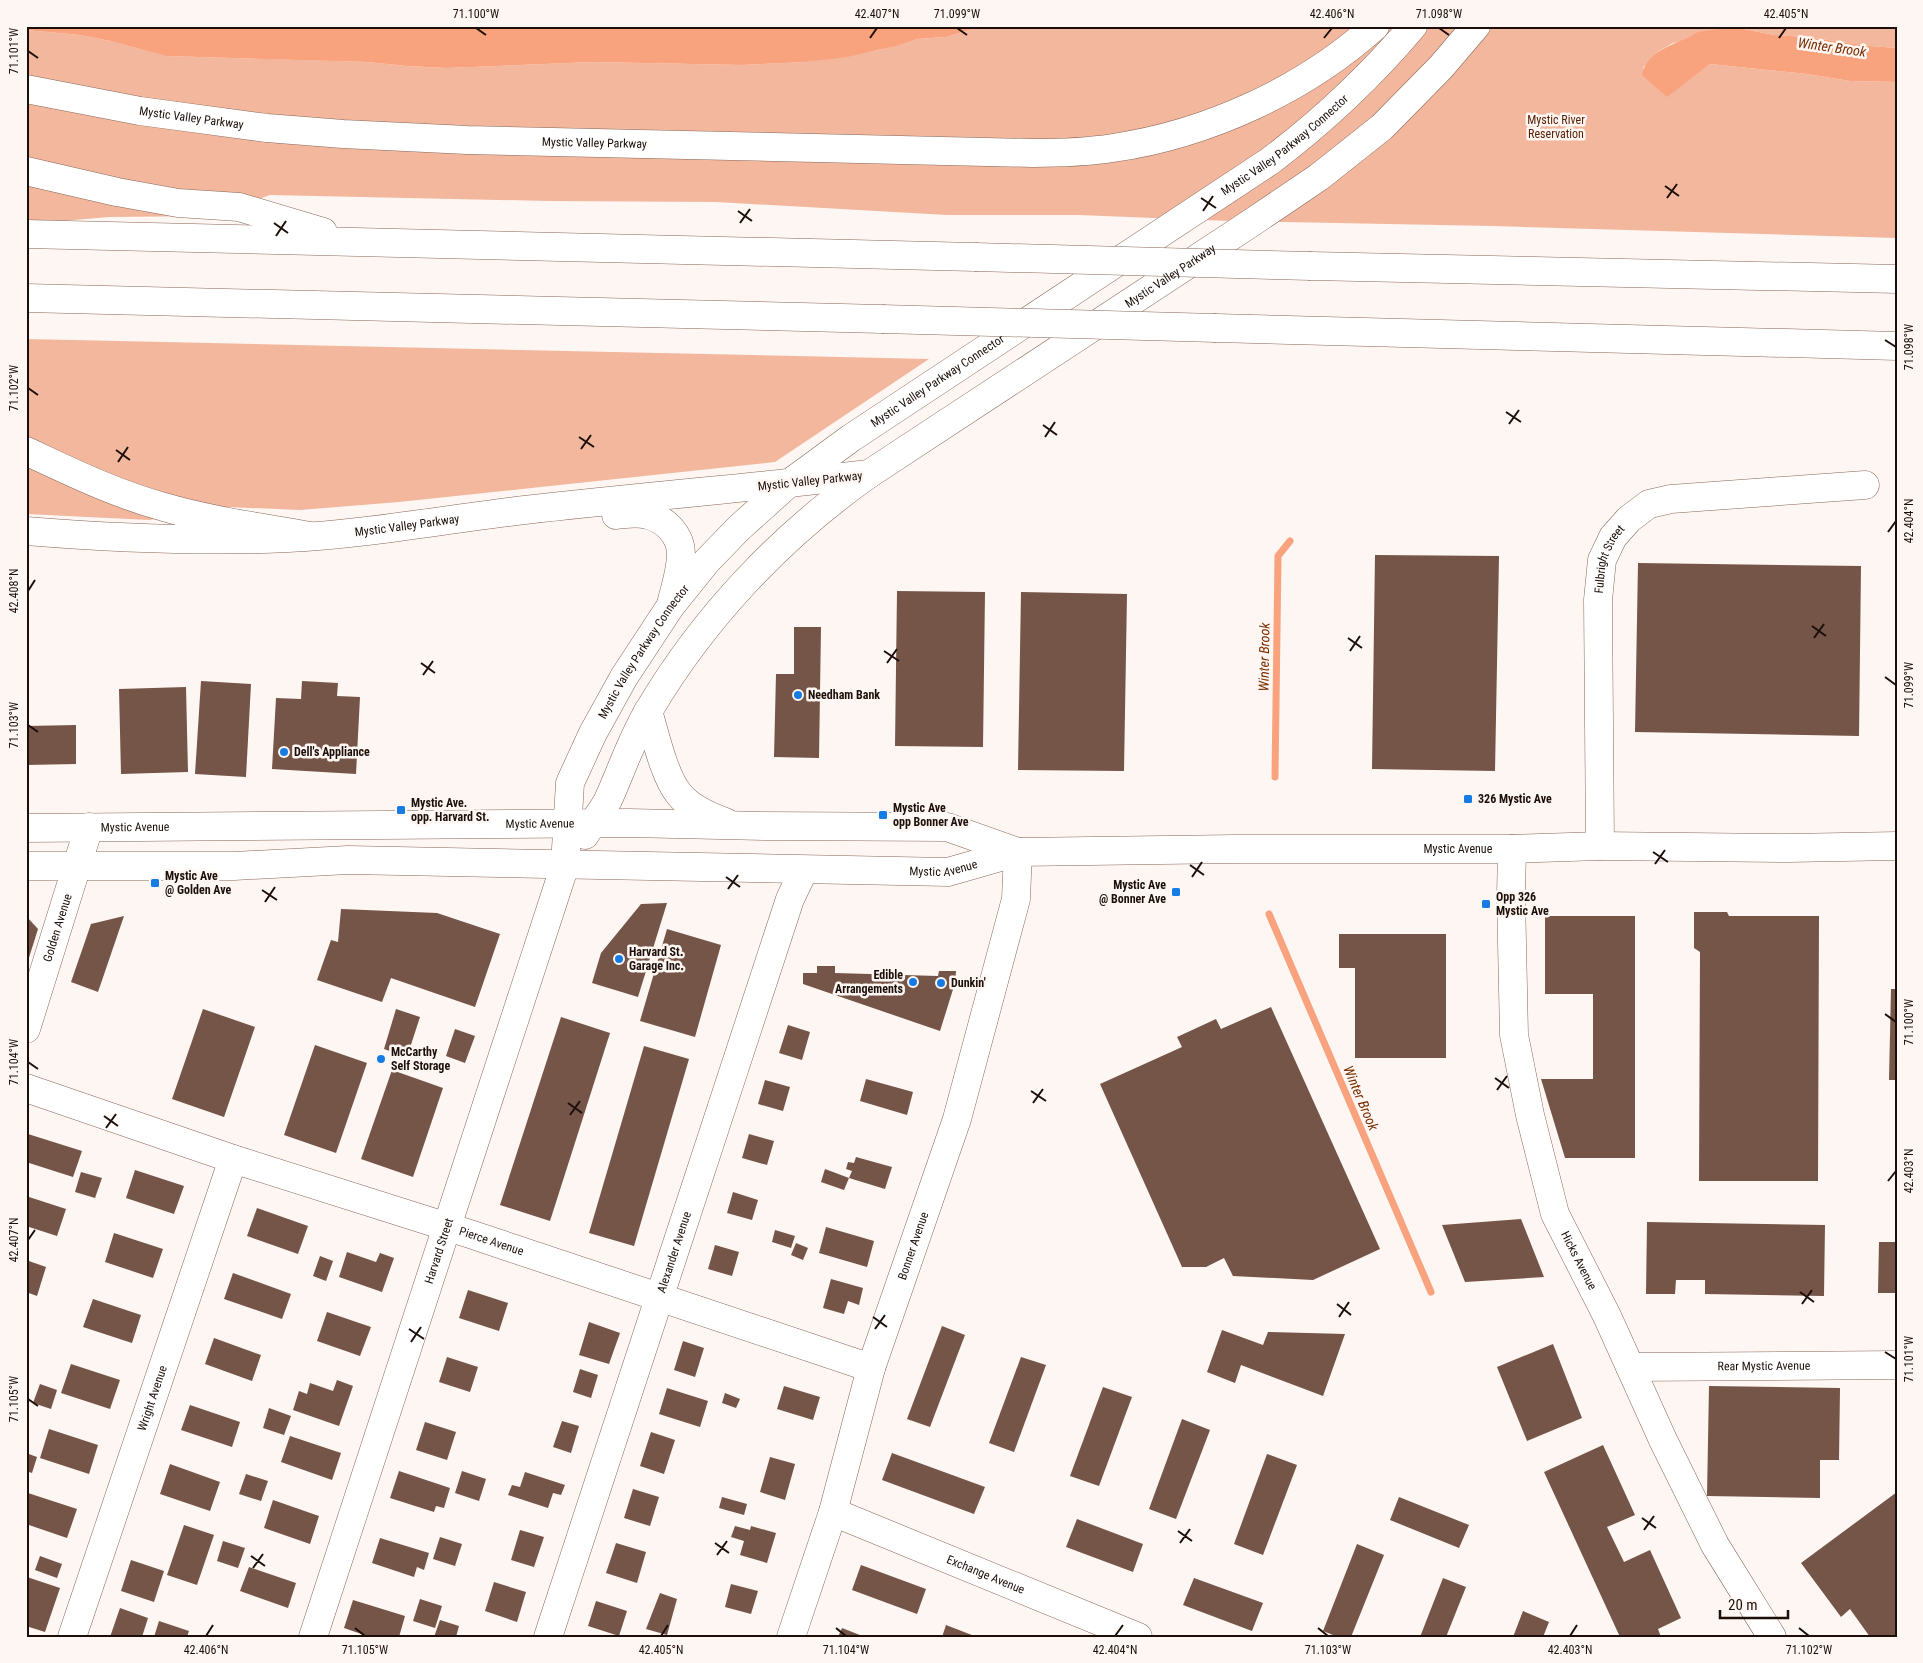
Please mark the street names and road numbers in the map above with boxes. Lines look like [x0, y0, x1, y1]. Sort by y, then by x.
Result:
street label: Mystic Valley Parkway Connector [1219, 91, 1351, 198]
street label: Mystic Valley Parkway [138, 104, 244, 132]
street label: Mystic Valley Parkway [542, 135, 647, 151]
street label: Mystic Valley Parkway [1122, 241, 1218, 311]
street label: Mystic Valley Parkway Connector [868, 332, 1007, 430]
street label: Mystic Valley Parkway [757, 469, 863, 493]
street label: Mystic Valley Parkway [354, 512, 460, 539]
street label: Fulbright Street [1592, 522, 1628, 594]
street label: Mystic Valley Parkway Connector [595, 582, 692, 721]
street label: Mystic Avenue [506, 816, 575, 831]
street label: Mystic Avenue [101, 820, 170, 834]
street label: Mystic Avenue [1424, 842, 1493, 856]
street label: Mystic Avenue [909, 857, 979, 879]
street label: Golden Avenue [40, 892, 75, 964]
street label: Alexander Avenue [654, 1209, 694, 1295]
street label: Bonner Avenue [895, 1210, 931, 1282]
street label: Harvard Street [422, 1216, 456, 1286]
street label: Pierce Avenue [457, 1224, 526, 1259]
street label: Hicks Avenue [1558, 1229, 1600, 1293]
street label: Rear Mystic Avenue [1717, 1359, 1811, 1373]
street label: Wright Avenue [135, 1363, 170, 1433]
street label: Exchange Avenue [945, 1552, 1027, 1597]

